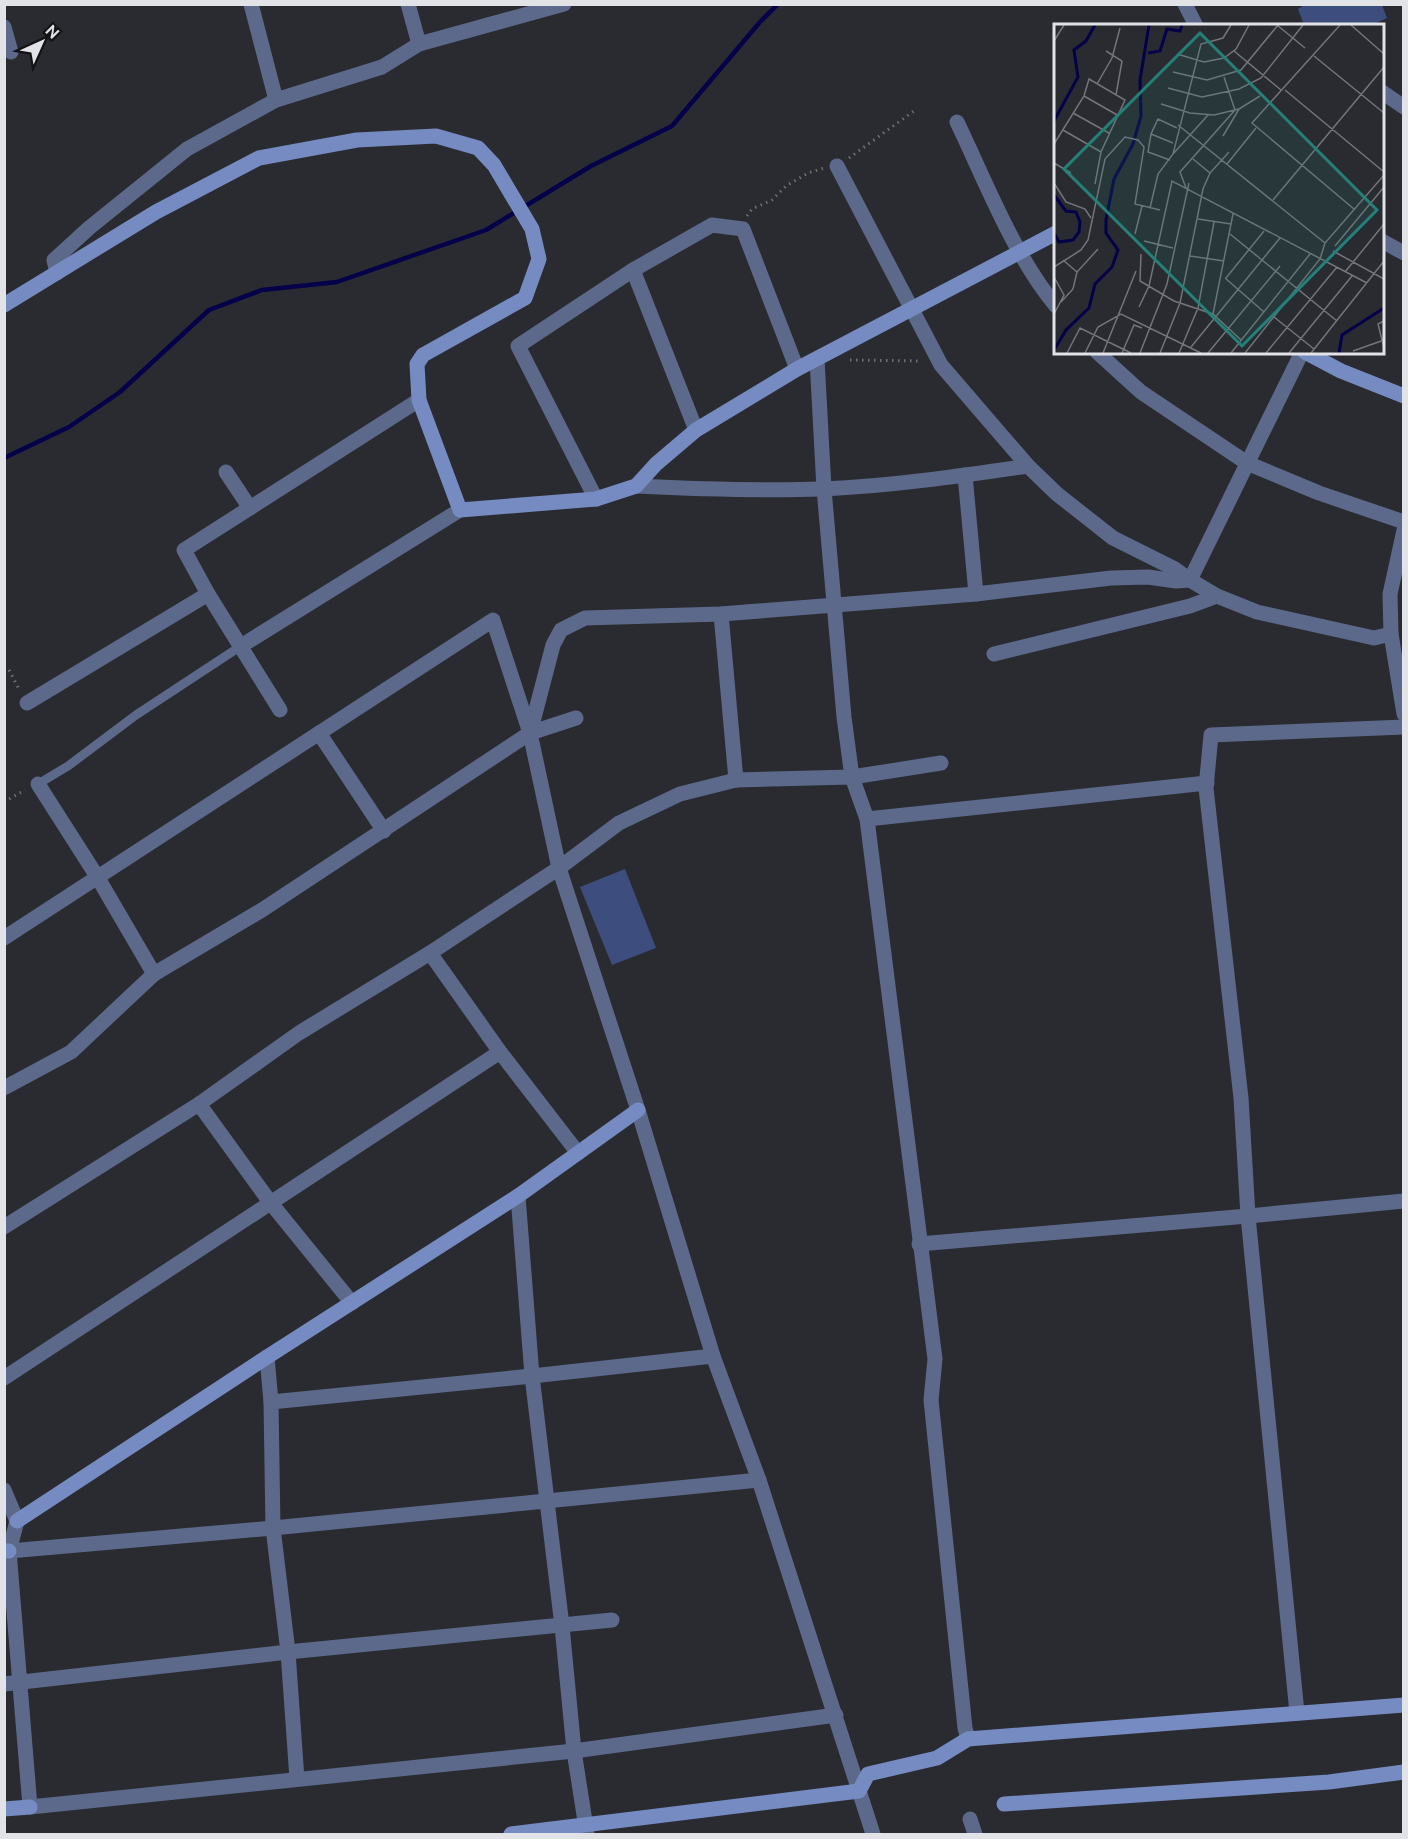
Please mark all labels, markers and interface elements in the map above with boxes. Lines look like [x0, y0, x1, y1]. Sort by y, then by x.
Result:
north arrow [12, 12, 72, 72]
text: N [42, 21, 63, 42]
inset map [1054, 24, 1384, 354]

